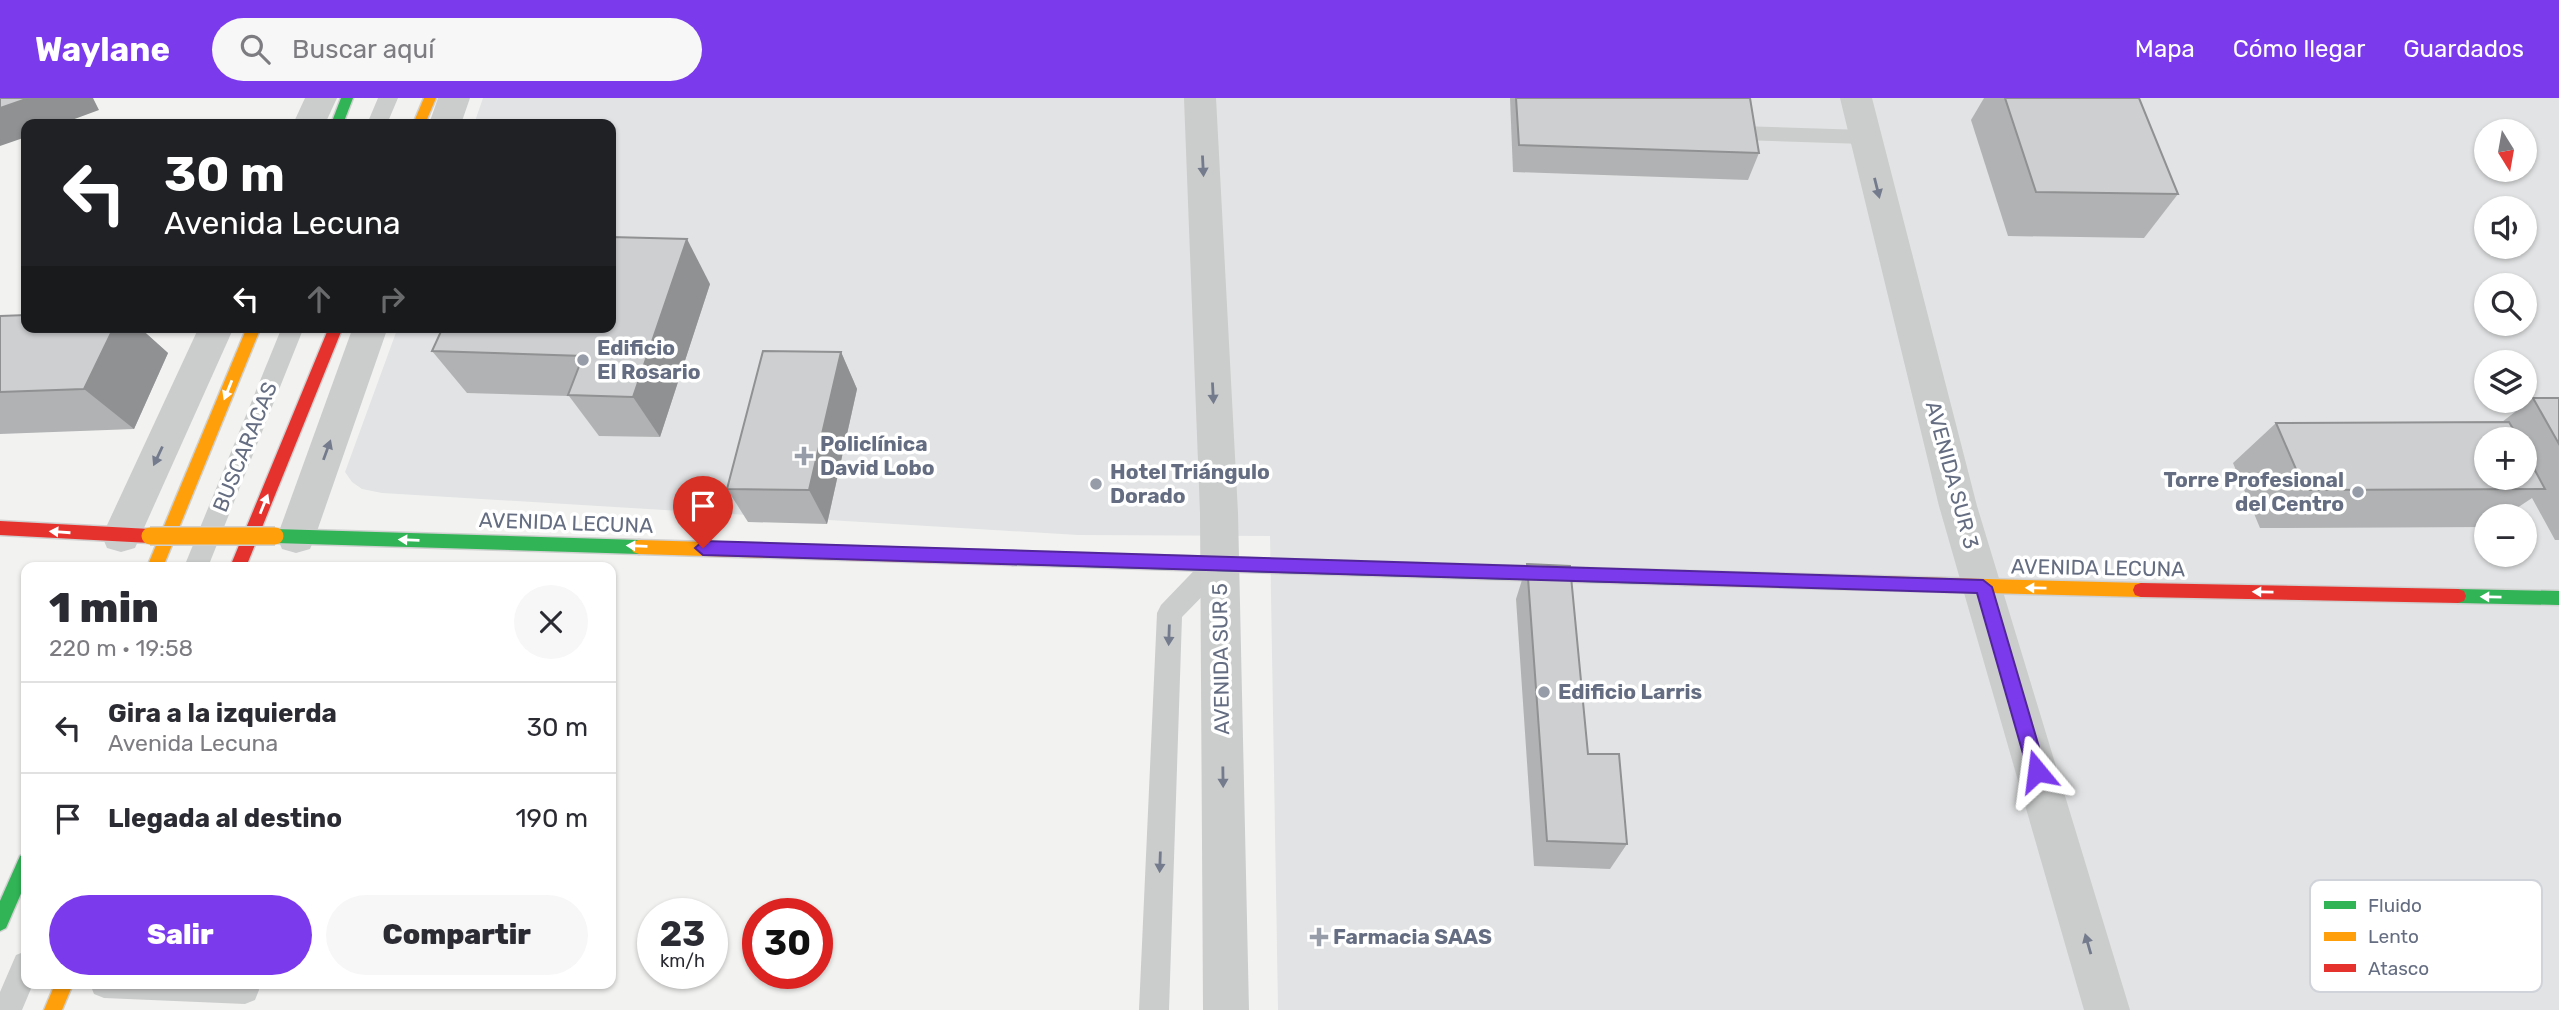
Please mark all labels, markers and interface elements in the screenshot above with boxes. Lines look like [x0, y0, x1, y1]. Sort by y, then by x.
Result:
search box [212, 18, 702, 81]
text: Waylane [35, 30, 170, 69]
icon: search [236, 30, 274, 68]
text: Buscar aquí [292, 34, 435, 65]
text: Mapa [2135, 35, 2195, 63]
text: Cómo llegar [2233, 35, 2365, 63]
text: Guardados [2403, 35, 2524, 63]
north arrow [2474, 119, 2538, 182]
map controls [2474, 119, 2537, 567]
text: 30 m [164, 145, 285, 203]
icon: left [49, 147, 140, 238]
one-way arrow [1197, 155, 1208, 177]
one-way arrow [1872, 177, 1883, 199]
button: sound [2474, 196, 2537, 259]
text: Avenida Lecuna [164, 204, 401, 242]
button: search [2474, 273, 2537, 336]
icon: left [227, 280, 265, 318]
icon: ahead [300, 280, 338, 318]
icon: right [373, 280, 411, 318]
place label: Edificio El Rosario [597, 335, 700, 384]
button: layers [2474, 350, 2537, 413]
marker: Edificio El Rosario [575, 352, 591, 368]
street label: BUSCARACAS [207, 378, 282, 515]
one-way arrow [223, 380, 234, 401]
one-way arrow [1208, 383, 1219, 405]
street label: AVENIDA SUR 3 [1921, 398, 1984, 552]
button: + [2474, 427, 2537, 490]
place label: Policlínica David Lobo [820, 431, 935, 480]
one-way arrow [322, 439, 333, 460]
one-way arrow [152, 446, 164, 466]
marker: Policlínica David Lobo [794, 446, 814, 466]
place label: Hotel Triángulo Dorado [1110, 459, 1270, 508]
place label: Torre Profesional del Centro [2164, 467, 2344, 516]
pin [673, 476, 733, 548]
marker: Hotel Triángulo Dorado [1088, 476, 1104, 492]
marker: Torre Profesional del Centro [2350, 484, 2366, 500]
icon: arrive [684, 487, 722, 525]
one-way arrow [259, 493, 270, 514]
button: − [2474, 504, 2537, 567]
street label: AVENIDA LECUNA [478, 507, 654, 538]
one-way arrow [49, 527, 71, 538]
one-way arrow [398, 534, 420, 546]
one-way arrow [626, 540, 648, 552]
street label: AVENIDA LECUNA [2011, 553, 2185, 582]
one-way arrow [2025, 582, 2047, 593]
text: 1 min [49, 583, 159, 633]
street label: AVENIDA SUR 5 [1207, 583, 1234, 735]
button: close [514, 585, 588, 659]
one-way arrow [2252, 586, 2274, 598]
one-way arrow [2480, 591, 2502, 602]
one-way arrow [1164, 624, 1175, 646]
text: 220 m · 19:58 [49, 634, 193, 662]
place label: Edificio Larris [1558, 679, 1702, 704]
marker: Edificio Larris [1536, 684, 1552, 700]
text: Gira a la izquierda [108, 698, 337, 729]
icon: left [49, 709, 87, 747]
text: 30 m [526, 712, 588, 743]
text: Avenida Lecuna [108, 729, 278, 757]
position arrow [2000, 734, 2074, 808]
one-way arrow [1217, 766, 1229, 788]
icon: arrive [49, 800, 87, 838]
text: Llegada al destino [108, 803, 342, 834]
text: 190 m [515, 803, 588, 834]
one-way arrow [1155, 851, 1166, 873]
legend [2310, 880, 2542, 992]
text: Fluido [2368, 894, 2422, 917]
button: Salir [49, 895, 312, 975]
button: Compartir [326, 895, 588, 975]
speed limit sign: 30 [742, 898, 833, 989]
text: 23 [660, 913, 705, 955]
place label: Farmacia SAAS [1333, 924, 1492, 949]
text: Lento [2368, 925, 2419, 948]
marker: Farmacia SAAS [1311, 929, 1327, 945]
one-way arrow [2082, 934, 2092, 955]
text: km/h [660, 950, 705, 972]
text: Atasco [2368, 957, 2429, 980]

